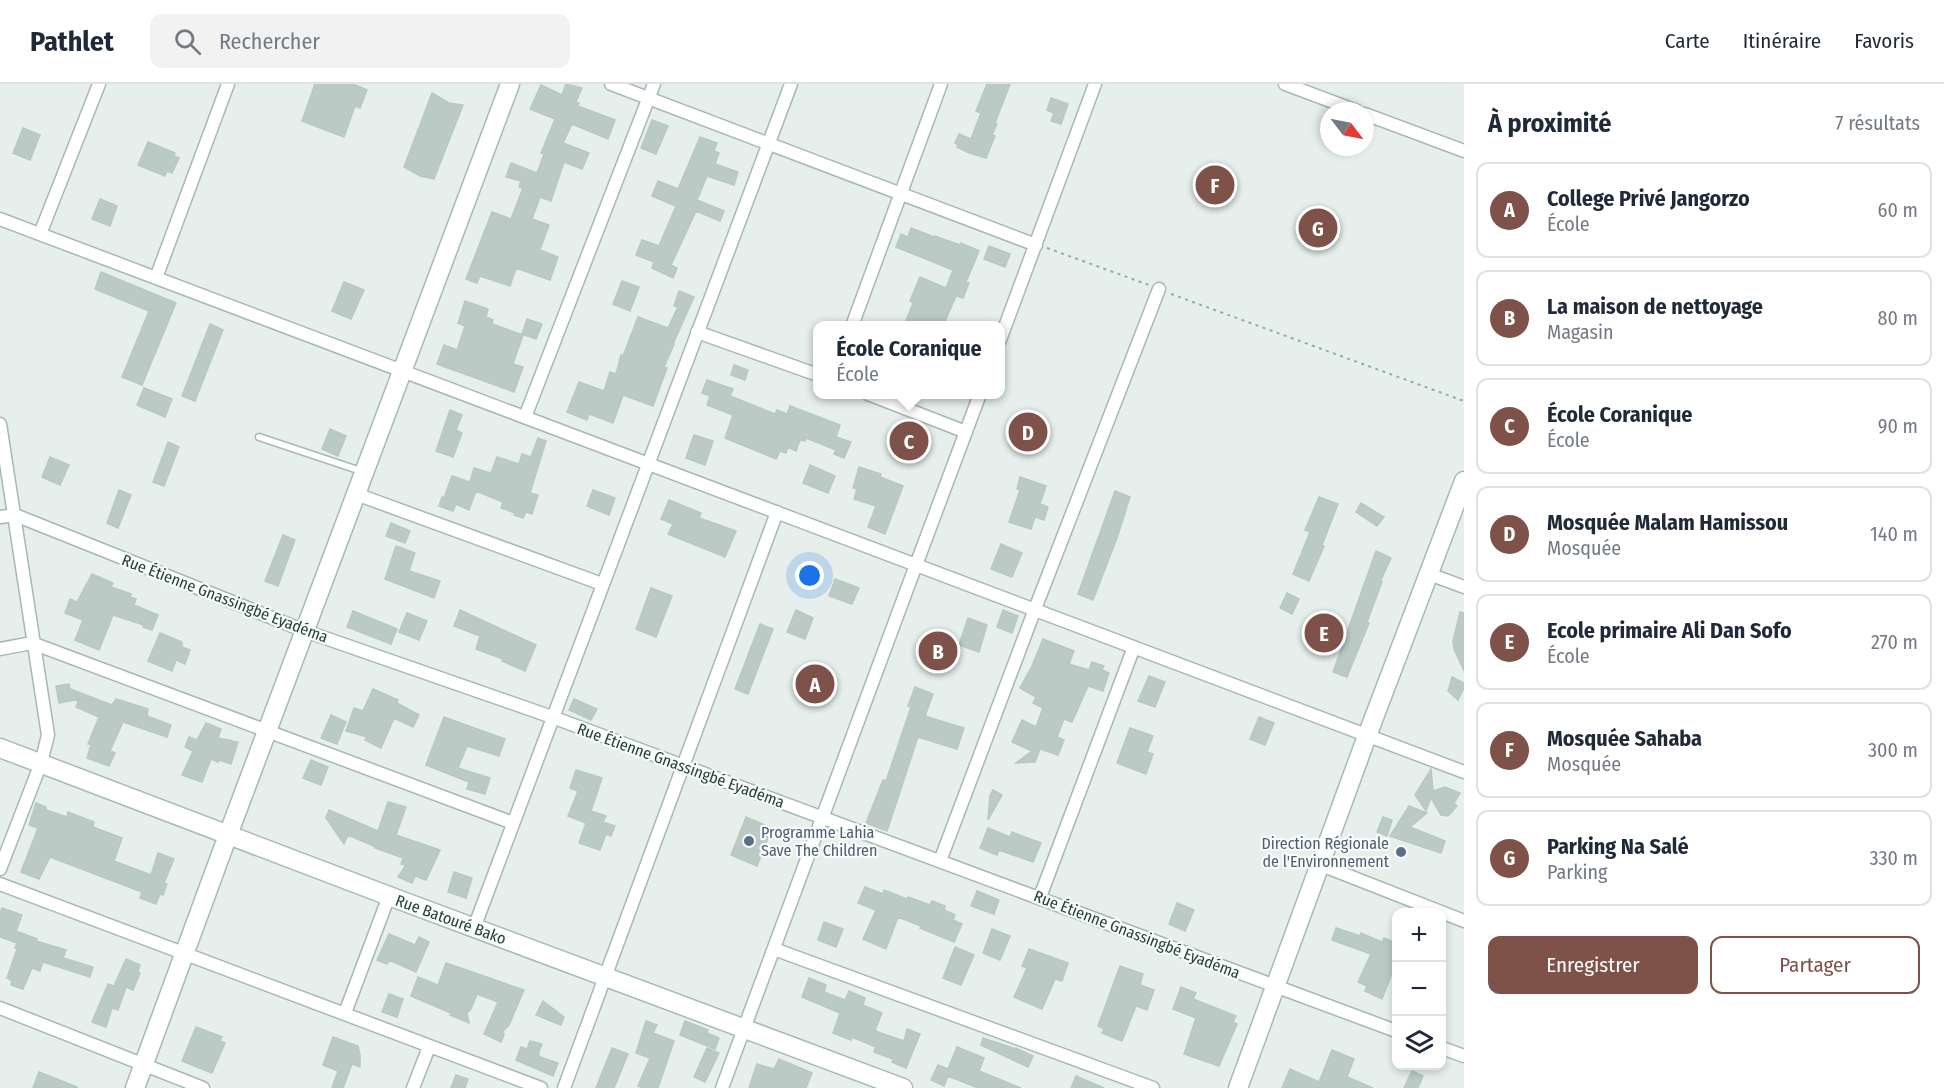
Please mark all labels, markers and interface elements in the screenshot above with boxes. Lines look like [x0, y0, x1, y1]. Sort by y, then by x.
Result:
search box [150, 14, 570, 68]
text: Pathlet [30, 25, 114, 58]
icon: search [171, 25, 204, 58]
text: Rechercher [219, 28, 320, 55]
text: Carte [1665, 28, 1710, 54]
text: Itinéraire [1743, 28, 1821, 54]
text: Favoris [1854, 28, 1914, 54]
north arrow [1320, 102, 1374, 156]
text: À proximité [1488, 108, 1611, 139]
text: 7 résultats [1835, 111, 1920, 135]
pin: F [1196, 162, 1234, 208]
text: College Privé Jangorzo [1547, 185, 1750, 212]
text: A [1504, 198, 1515, 222]
text: 60 m [1878, 198, 1918, 222]
pin: G [1298, 206, 1338, 250]
text: École [1547, 212, 1590, 236]
text: La maison de nettoyage [1547, 293, 1763, 320]
text: B [1504, 306, 1515, 330]
text: 80 m [1878, 306, 1918, 330]
text: Magasin [1547, 320, 1614, 344]
popup [813, 321, 1005, 399]
text: École Coranique [836, 335, 982, 362]
text: École [836, 362, 879, 386]
text: École Coranique [1547, 401, 1693, 428]
pin: D [1008, 410, 1048, 454]
text: C [1504, 414, 1515, 438]
text: 90 m [1878, 414, 1918, 438]
pin: C [890, 418, 928, 464]
text: École [1547, 428, 1590, 452]
text: Mosquée Malam Hamissou [1547, 509, 1788, 536]
text: D [1504, 522, 1515, 546]
text: 140 m [1870, 522, 1918, 546]
text: Mosquée [1547, 536, 1621, 560]
street label: Rue Étienne Gnassingbé Eyadéma [119, 550, 331, 647]
your location [795, 561, 824, 590]
pin: E [1304, 610, 1344, 656]
text: Ecole primaire Ali Dan Sofo [1547, 617, 1792, 644]
pin: B [918, 628, 958, 674]
text: E [1505, 630, 1514, 654]
text: 270 m [1871, 630, 1918, 654]
text: École [1547, 644, 1590, 668]
pin: A [796, 662, 834, 706]
street label: Rue Étienne Gnassingbé Eyadéma [575, 719, 787, 812]
text: Mosquée Sahaba [1547, 725, 1702, 752]
text: F [1505, 738, 1514, 762]
text: 300 m [1868, 738, 1918, 762]
text: Mosquée [1547, 752, 1621, 776]
place label: Programme Lahia Save The Children [761, 823, 877, 860]
text: Parking Na Salé [1547, 833, 1689, 860]
marker: Programme Lahia Save The Children [742, 834, 756, 848]
place label: Direction Régionale de l'Environnement [1261, 834, 1390, 871]
marker: Direction Régionale de l'Environnement [1394, 845, 1408, 859]
text: G [1504, 846, 1515, 870]
text: 330 m [1869, 846, 1918, 870]
text: Parking [1547, 860, 1608, 884]
street label: Rue Étienne Gnassingbé Eyadéma [1031, 886, 1243, 983]
street label: Rue Batouré Bako [393, 891, 509, 948]
map controls [1392, 908, 1446, 1070]
button: + [1392, 908, 1446, 962]
button: Enregistrer [1488, 936, 1698, 994]
button: Partager [1710, 936, 1920, 994]
button: − [1392, 962, 1446, 1016]
button: layers [1392, 1016, 1446, 1070]

